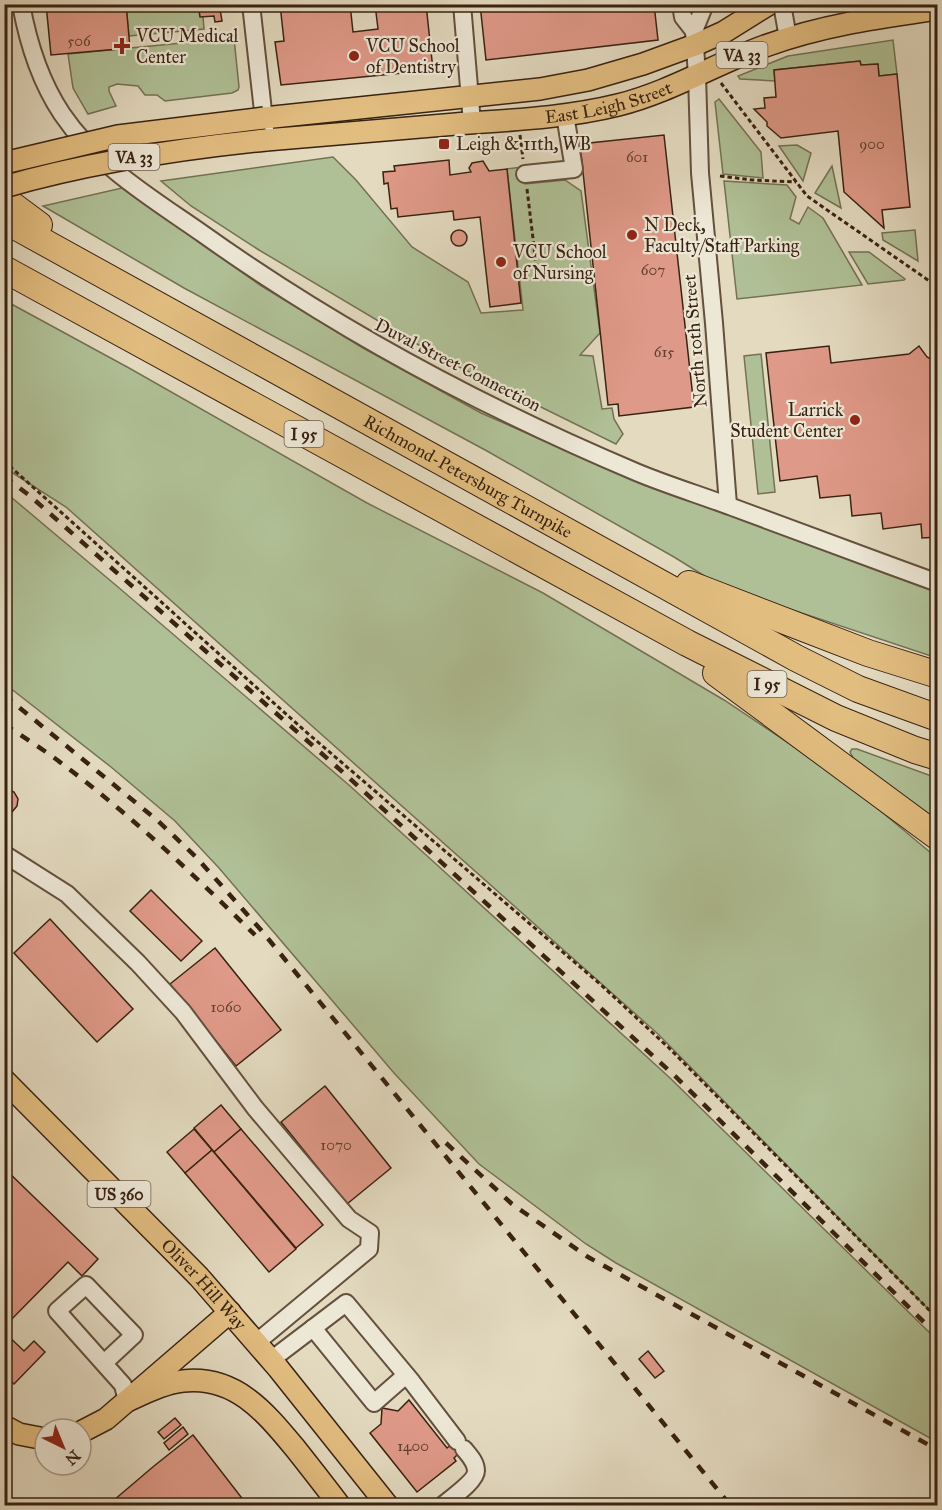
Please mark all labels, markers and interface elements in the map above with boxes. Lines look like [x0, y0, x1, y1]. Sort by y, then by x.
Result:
place label: VCU Medical Center [135, 25, 239, 68]
house number: 506 [67, 32, 92, 50]
place label: VCU School of Dentistry [365, 35, 460, 78]
marker: VCU Medical Center [113, 37, 131, 55]
road number: VA 33 [716, 42, 768, 68]
marker: VCU School of Dentistry [347, 49, 361, 63]
street label: East Leigh Street [544, 76, 676, 128]
place label: Leigh & 11th, WB [456, 133, 591, 156]
house number: 900 [859, 135, 885, 153]
marker: Leigh & 11th, WB [437, 137, 451, 151]
road number: VA 33 [108, 144, 160, 170]
house number: 601 [626, 148, 648, 166]
place label: N Deck, Faculty/Staff Parking [644, 214, 800, 258]
marker: N Deck, Faculty/Staff Parking [625, 228, 639, 242]
place label: VCU School of Nursing [512, 241, 607, 285]
marker: VCU School of Nursing [494, 255, 508, 269]
house number: 607 [641, 261, 665, 279]
street label: North 10th Street [678, 273, 712, 408]
street label: Duval Street Connection [371, 314, 545, 417]
house number: 615 [654, 343, 674, 361]
place label: Larrick Student Center [730, 399, 844, 442]
street label: Richmond-Petersburg Turnpike [359, 410, 576, 543]
marker: Larrick Student Center [848, 413, 862, 427]
road number: I 95 [284, 421, 324, 447]
road number: I 95 [748, 671, 786, 697]
house number: 1060 [210, 998, 242, 1016]
house number: 1070 [320, 1136, 352, 1154]
road number: US 360 [88, 1181, 150, 1207]
street label: Oliver Hill Way [157, 1234, 252, 1335]
north arrow [33, 1417, 93, 1477]
house number: 1400 [397, 1437, 429, 1455]
text: N [61, 1446, 84, 1469]

